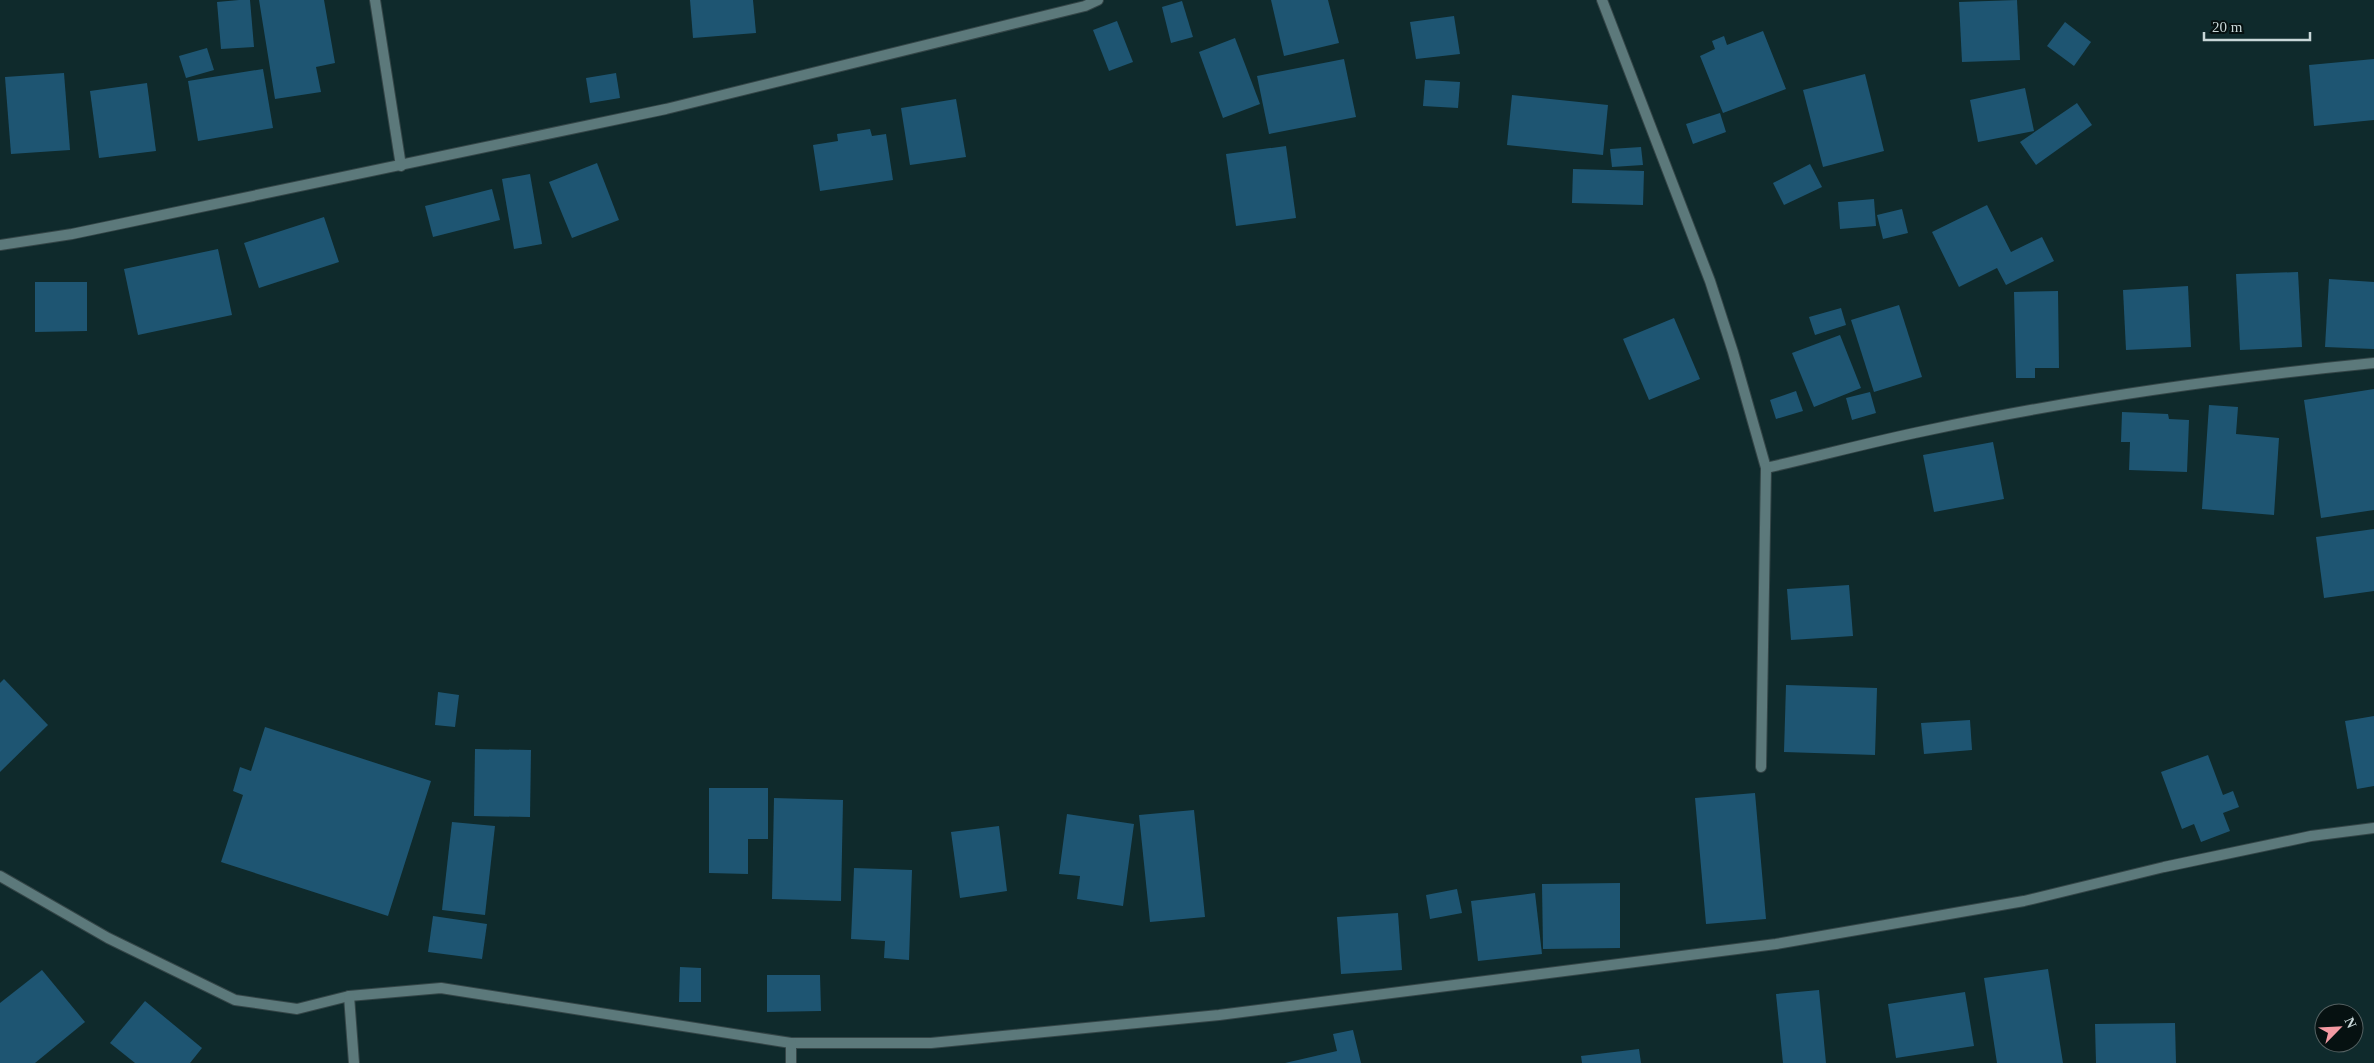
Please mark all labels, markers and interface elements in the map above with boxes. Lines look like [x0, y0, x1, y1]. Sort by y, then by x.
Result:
scale bar [2204, 10, 2310, 42]
text: 20 m [2212, 19, 2243, 35]
north arrow [2314, 1003, 2364, 1053]
text: N [2342, 1015, 2359, 1031]

